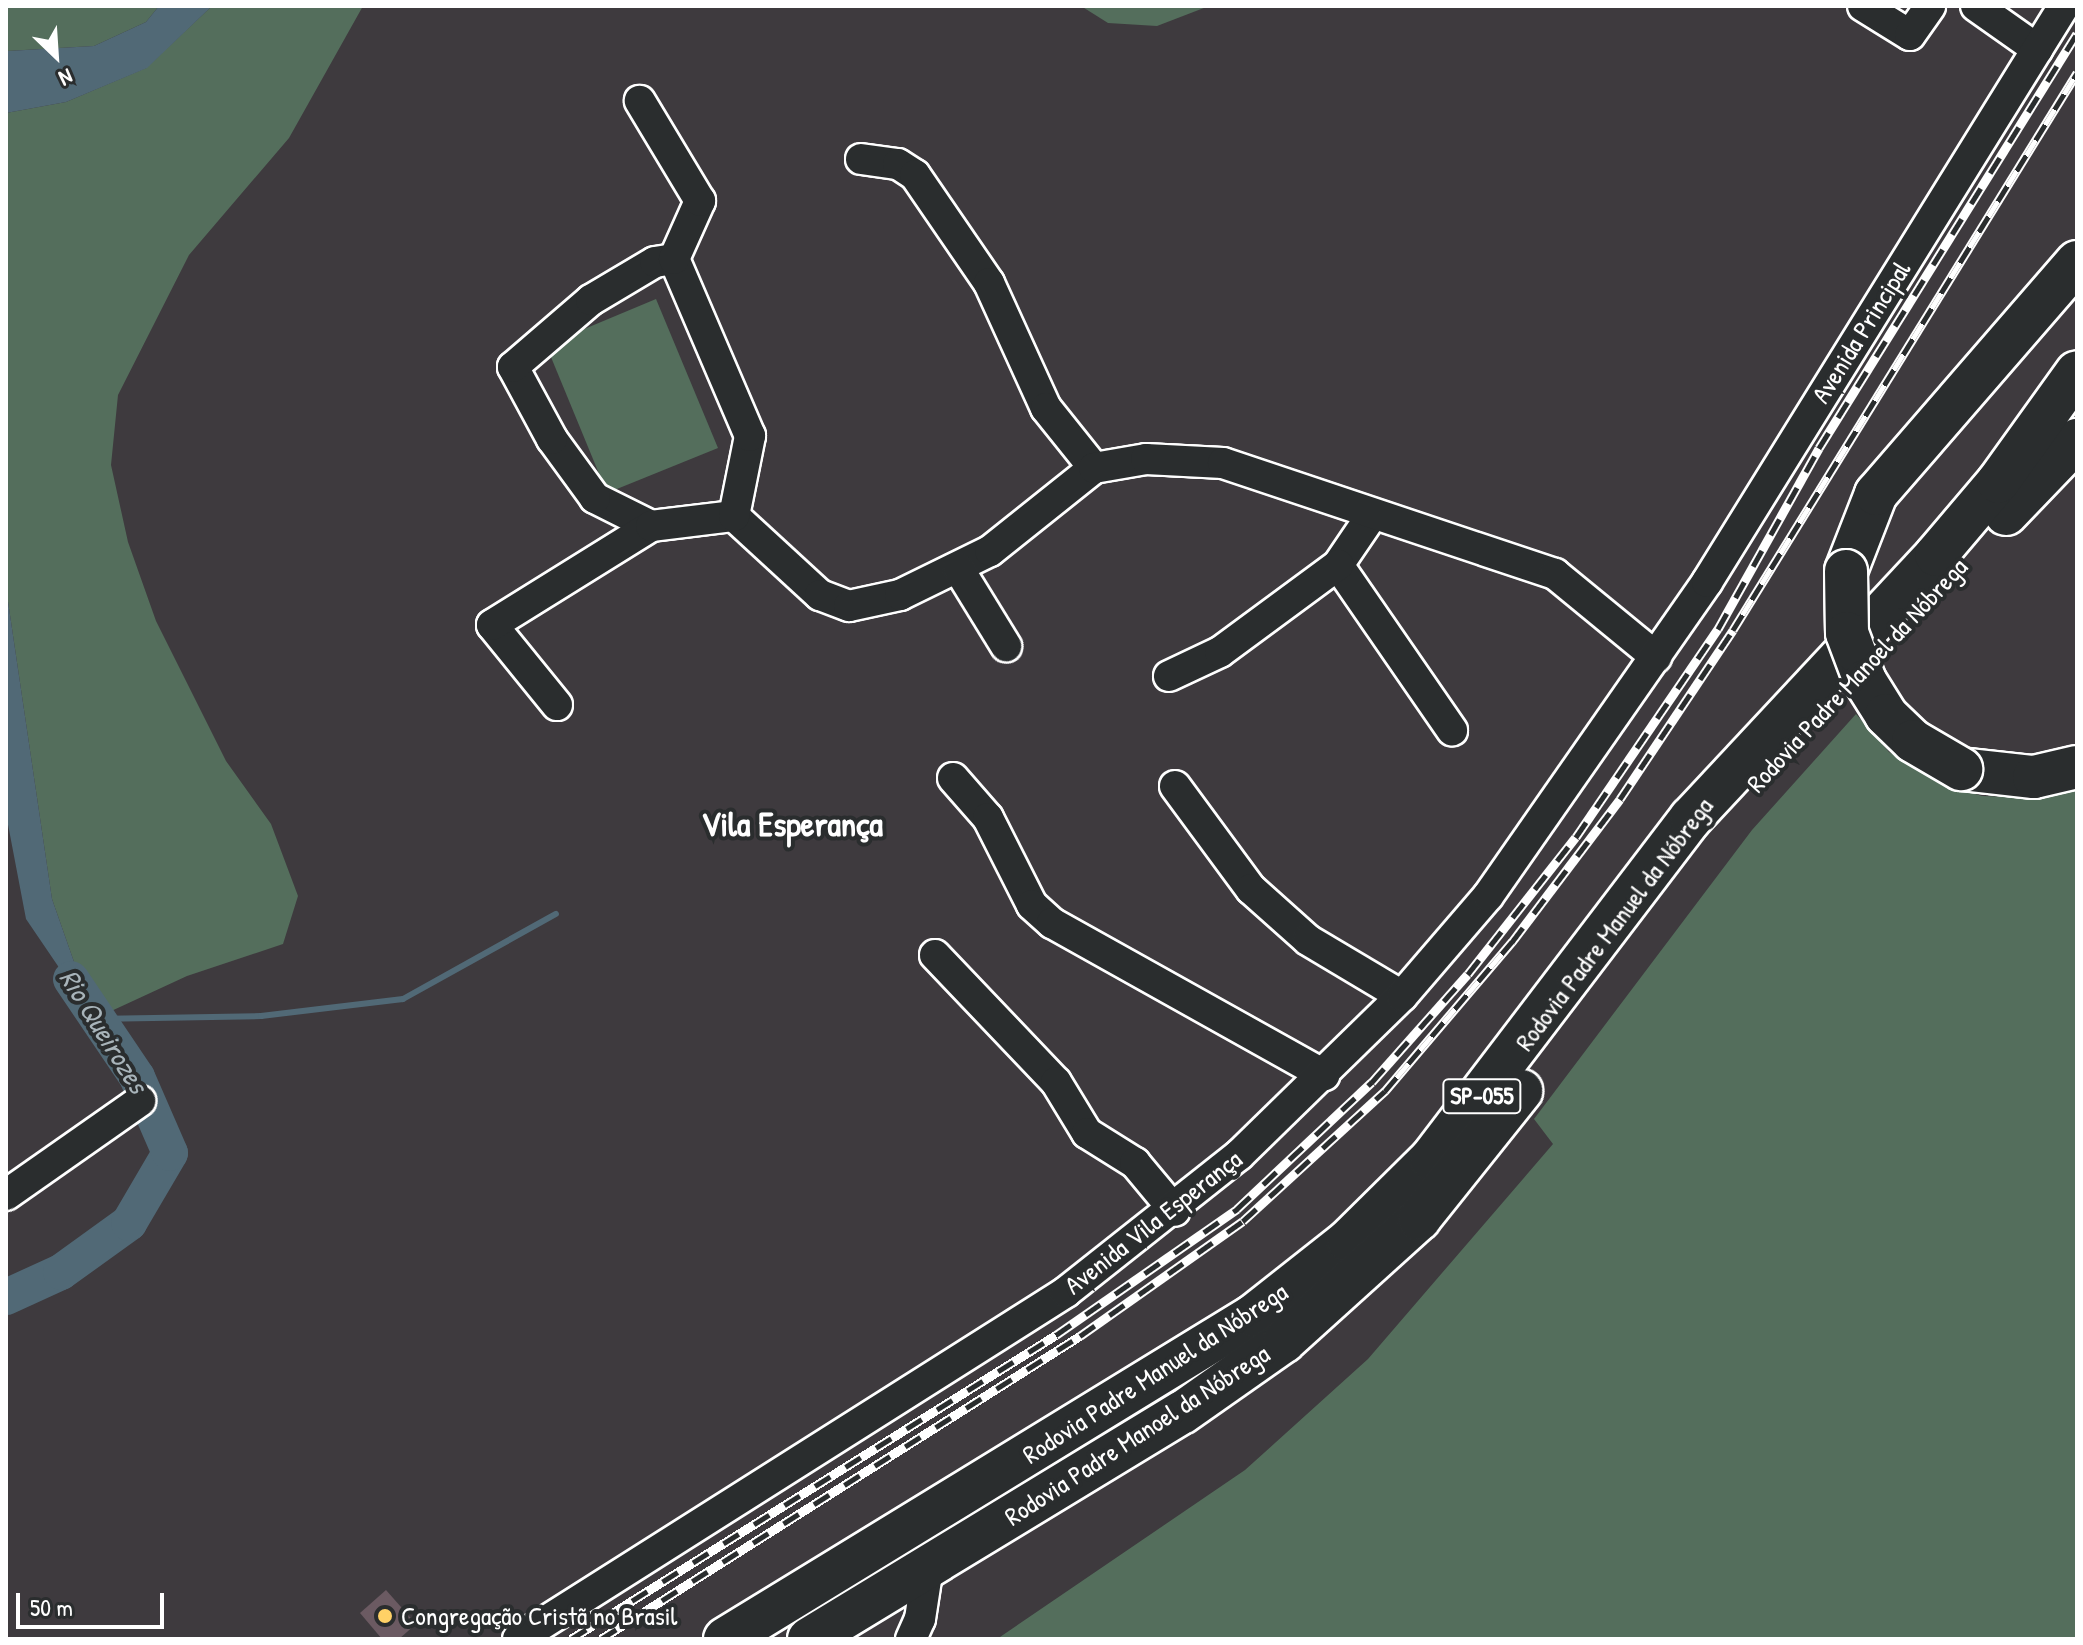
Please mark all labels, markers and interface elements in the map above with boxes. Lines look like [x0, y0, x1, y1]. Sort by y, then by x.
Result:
north arrow [16, 16, 96, 96]
text: N [54, 62, 78, 94]
street label: Avenida Principal [1805, 255, 1917, 409]
street label: Rodovia Padre Manoel da Nóbrega [1740, 551, 1974, 799]
street label: Rodovia Padre Manuel da Nóbrega [1509, 791, 1719, 1057]
district label: Vila Esperança [701, 805, 883, 845]
water label: Rio Queirozes [53, 963, 155, 1099]
road number: SP-055 [1442, 1076, 1522, 1116]
street label: Avenida Vila Esperança [1058, 1143, 1248, 1301]
street label: Rodovia Padre Manuel da Nóbrega [1017, 1276, 1293, 1470]
street label: Rodovia Padre Manoel da Nóbrega [999, 1338, 1275, 1532]
scale bar [20, 1577, 168, 1627]
text: 50 m [30, 1591, 73, 1623]
place label: Congregação Cristã no Brasil [401, 1600, 677, 1632]
marker: Congregação Cristã no Brasil [376, 1607, 394, 1625]

